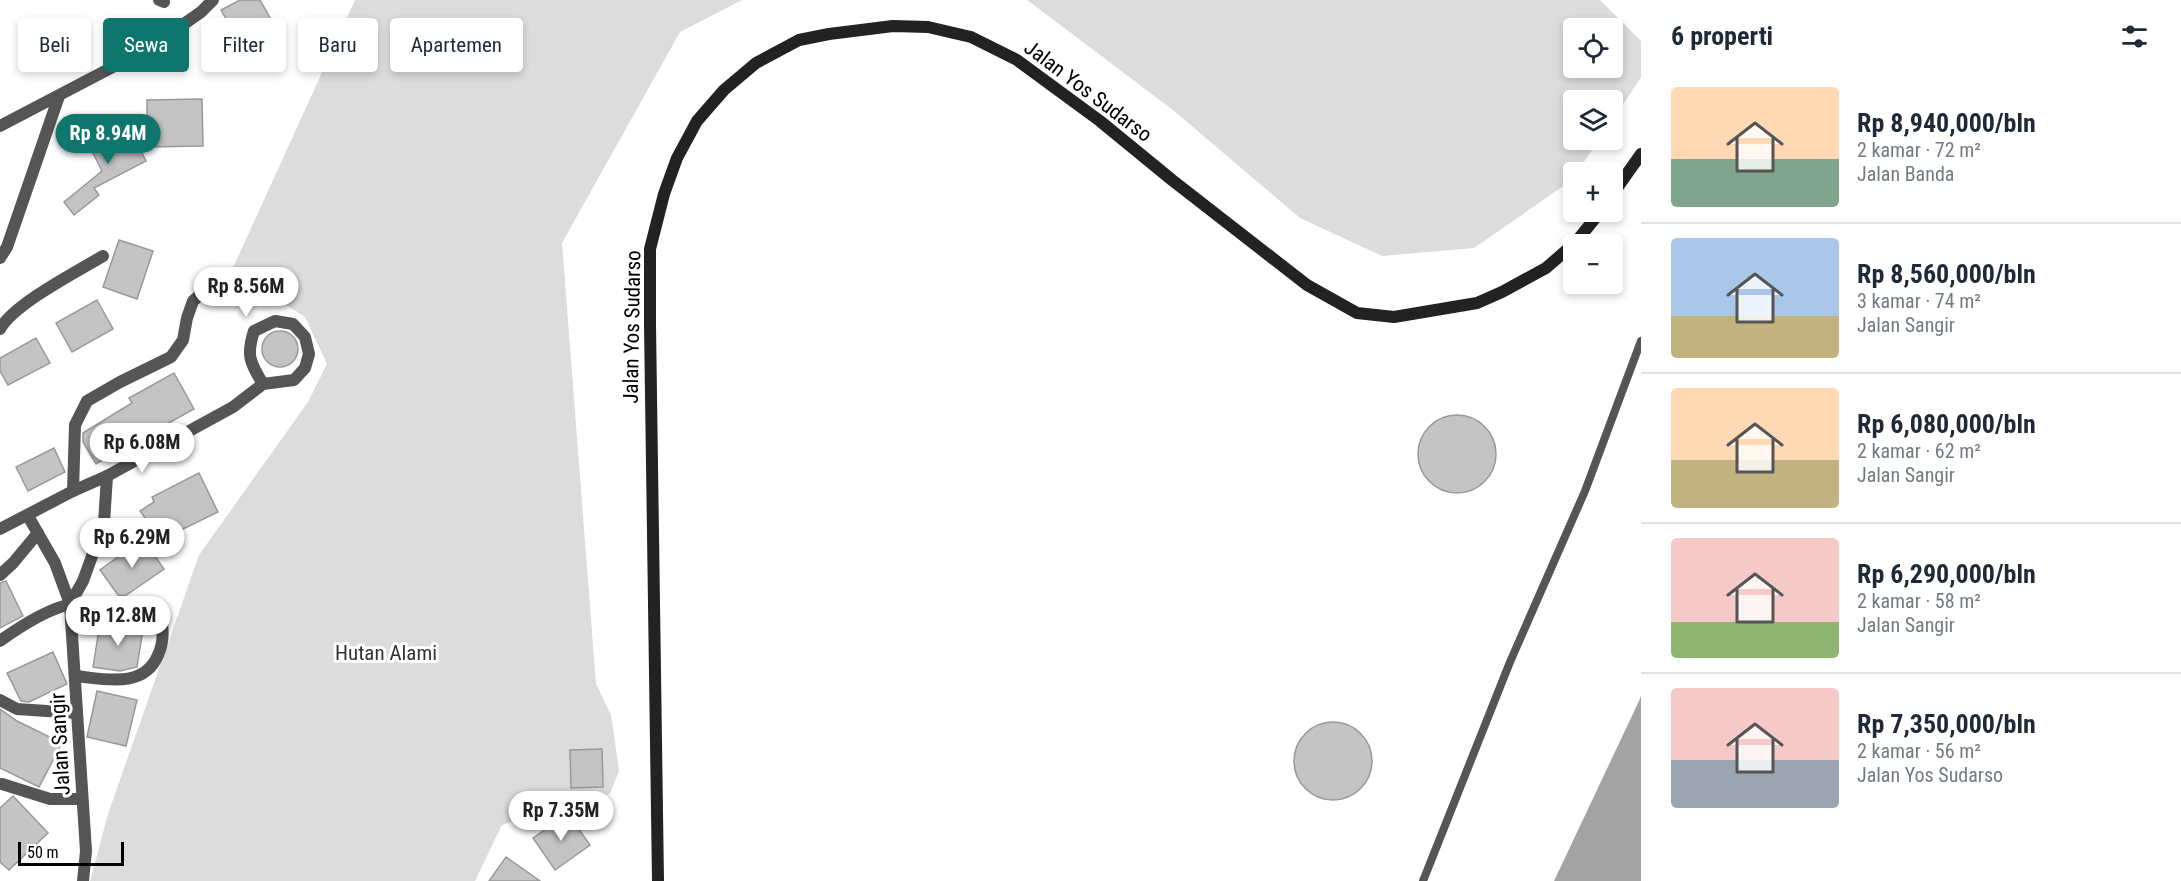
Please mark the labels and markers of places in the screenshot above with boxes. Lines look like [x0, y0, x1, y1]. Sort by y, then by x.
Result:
pin: Rp 8.94M [46, 114, 170, 165]
pin: Rp 8.56M [184, 267, 308, 318]
pin: Rp 6.08M [80, 423, 204, 474]
pin: Rp 6.29M [70, 518, 194, 569]
pin: Rp 12.8M [56, 596, 180, 647]
pin: Rp 7.35M [499, 791, 623, 842]

